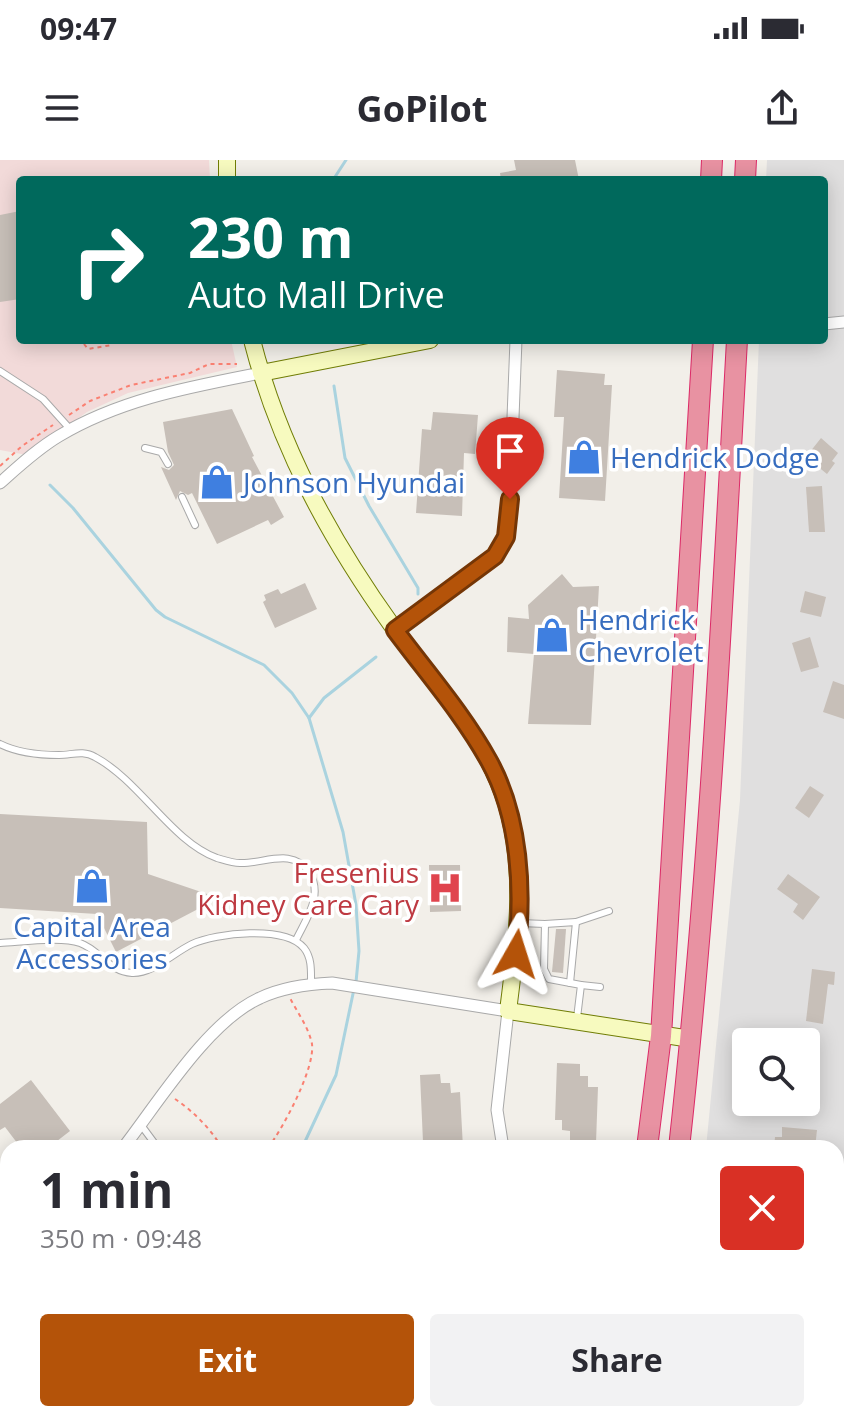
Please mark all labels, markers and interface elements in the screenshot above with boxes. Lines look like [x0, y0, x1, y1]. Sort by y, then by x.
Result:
text: 09:47 [40, 8, 117, 49]
text: GoPilot [357, 84, 487, 133]
icon: menu [40, 86, 84, 130]
icon: share [760, 86, 804, 130]
text: 230 m [188, 198, 354, 274]
icon: right [56, 208, 160, 312]
text: Auto Mall Drive [188, 270, 445, 319]
pin [476, 417, 544, 499]
icon: arrive [488, 429, 532, 473]
shop icon: Hendrick Dodge [565, 438, 603, 476]
place label: Hendrick Dodge [610, 438, 820, 476]
shop icon: Johnson Hyundai [198, 463, 236, 501]
place label: Johnson Hyundai [240, 463, 465, 501]
place label: Hendrick Chevrolet [578, 600, 704, 670]
shop icon: Hendrick Chevrolet [533, 616, 571, 654]
place label: Fresenius Kidney Care Cary [197, 853, 420, 923]
shop icon: Capital Area Accessories [73, 867, 111, 905]
hospital icon: Fresenius Kidney Care Cary [426, 869, 464, 907]
place label: Capital Area Accessories [13, 907, 171, 977]
position arrow [474, 912, 558, 996]
map controls [732, 1028, 820, 1116]
button: search [732, 1028, 820, 1116]
text: 1 min [40, 1157, 173, 1222]
button: close [720, 1166, 804, 1250]
text: 350 m · 09:48 [40, 1220, 202, 1256]
button: Exit [40, 1314, 414, 1406]
button: Share [430, 1314, 804, 1406]

